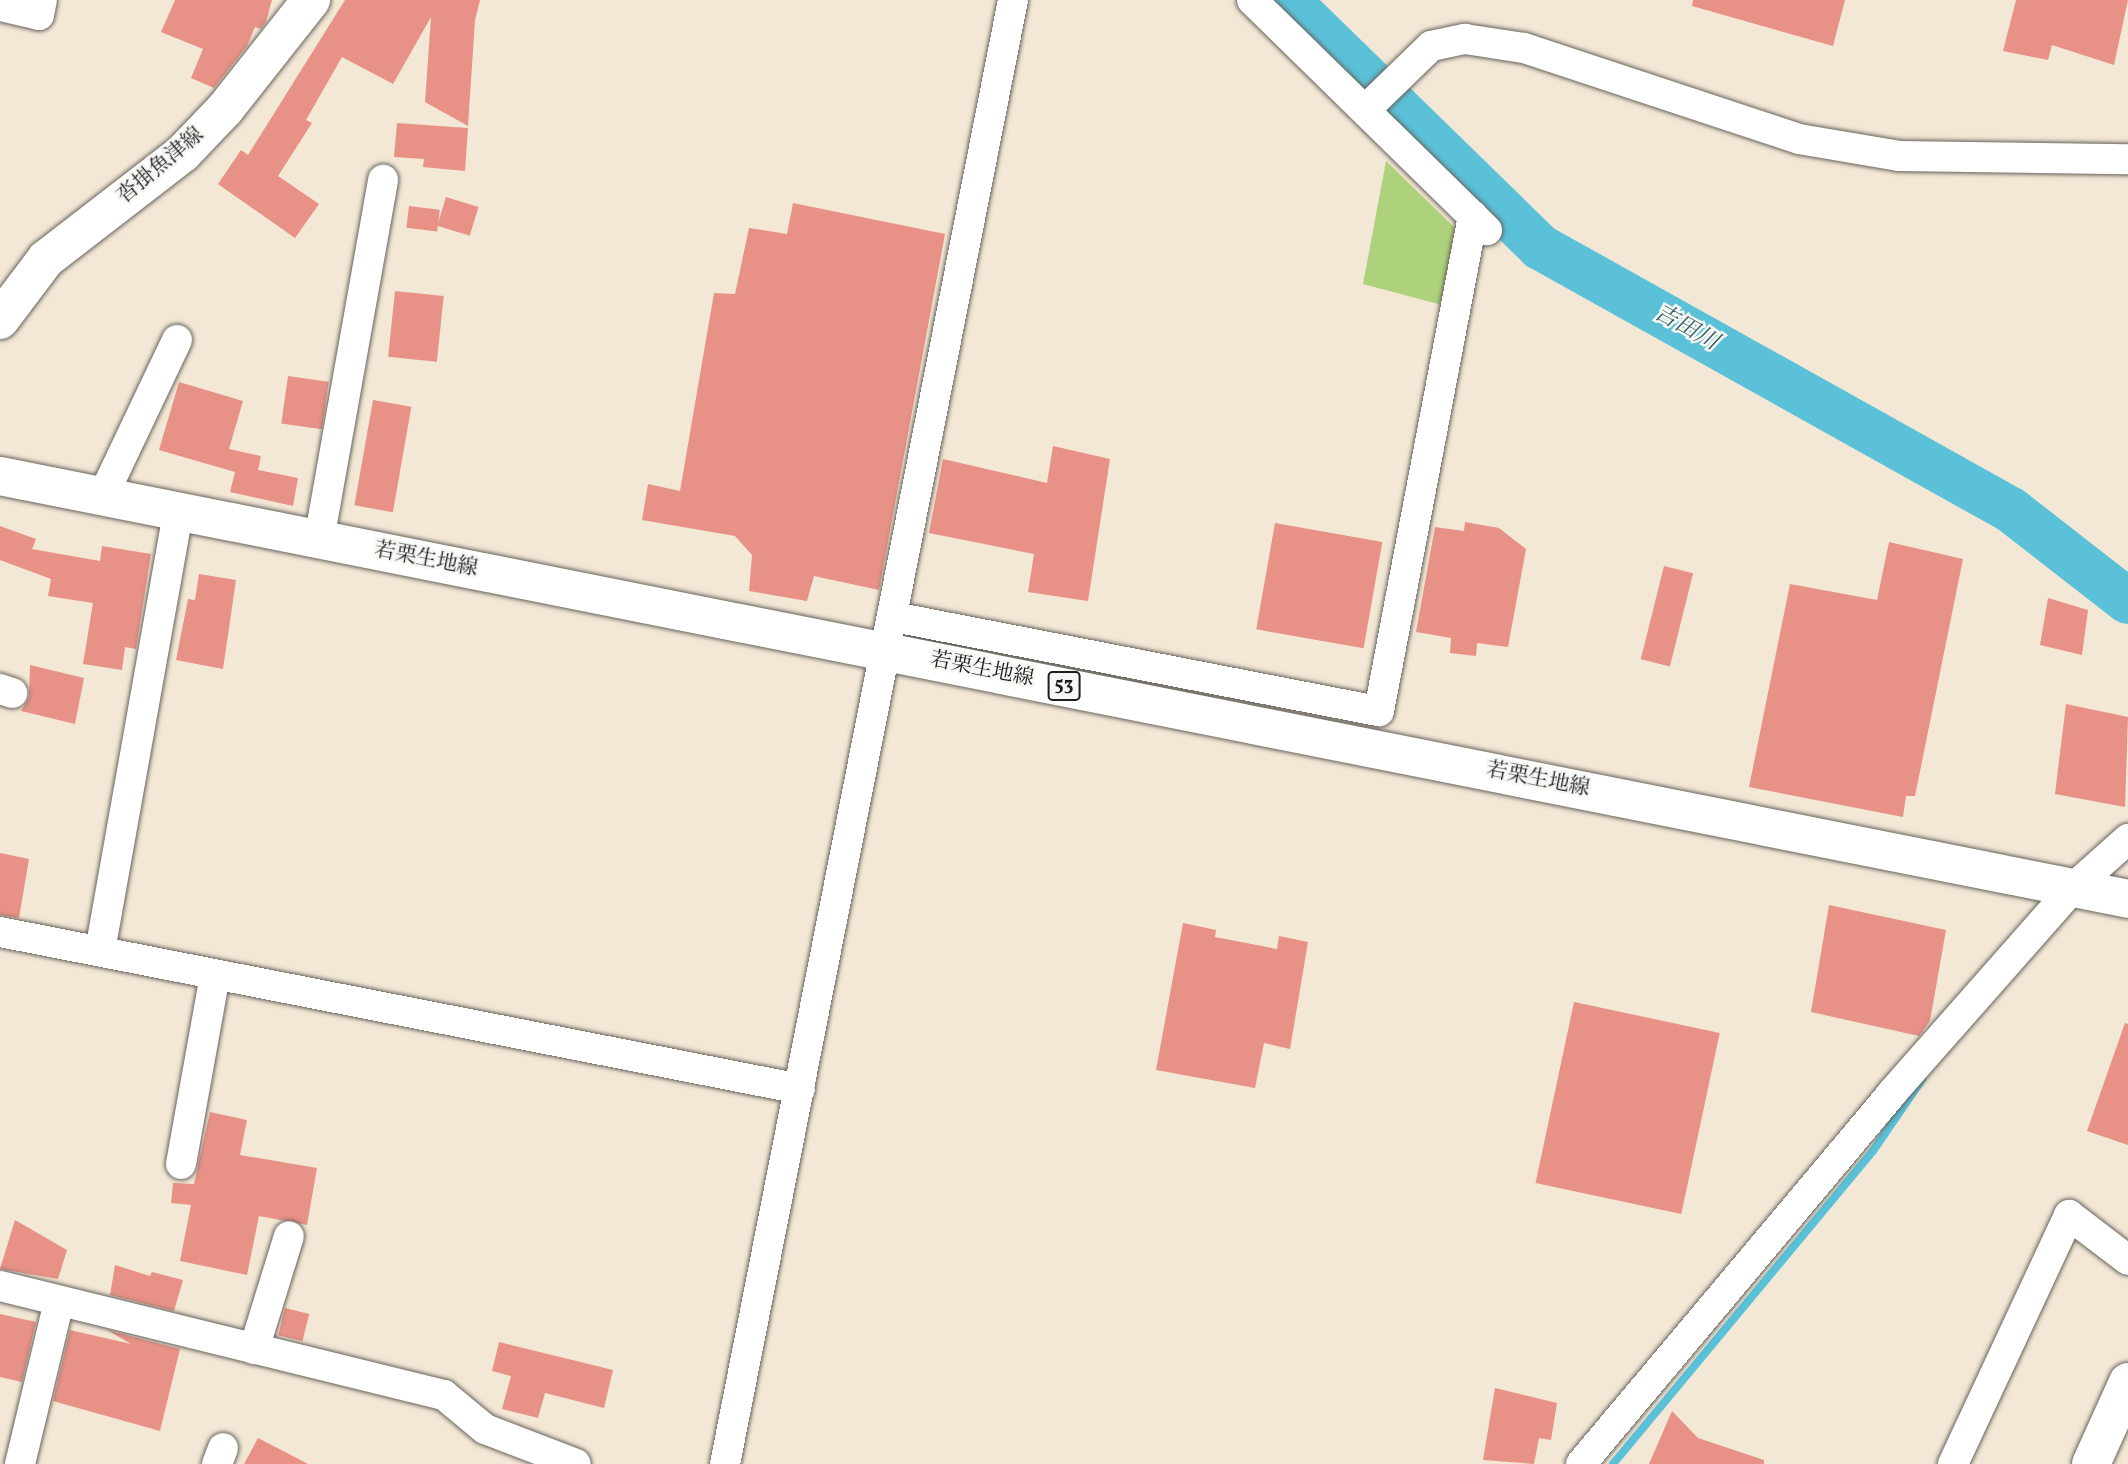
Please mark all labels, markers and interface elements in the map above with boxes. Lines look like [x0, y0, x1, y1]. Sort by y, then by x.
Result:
street label: 沓掛魚津線 [113, 123, 209, 209]
water label: 吉田川 [1649, 299, 1723, 357]
street label: 若栗生地線 [372, 538, 480, 582]
street label: 若栗生地線 [928, 648, 1036, 692]
road number: 53 [1046, 670, 1082, 702]
street label: 若栗生地線 [1484, 758, 1592, 802]

